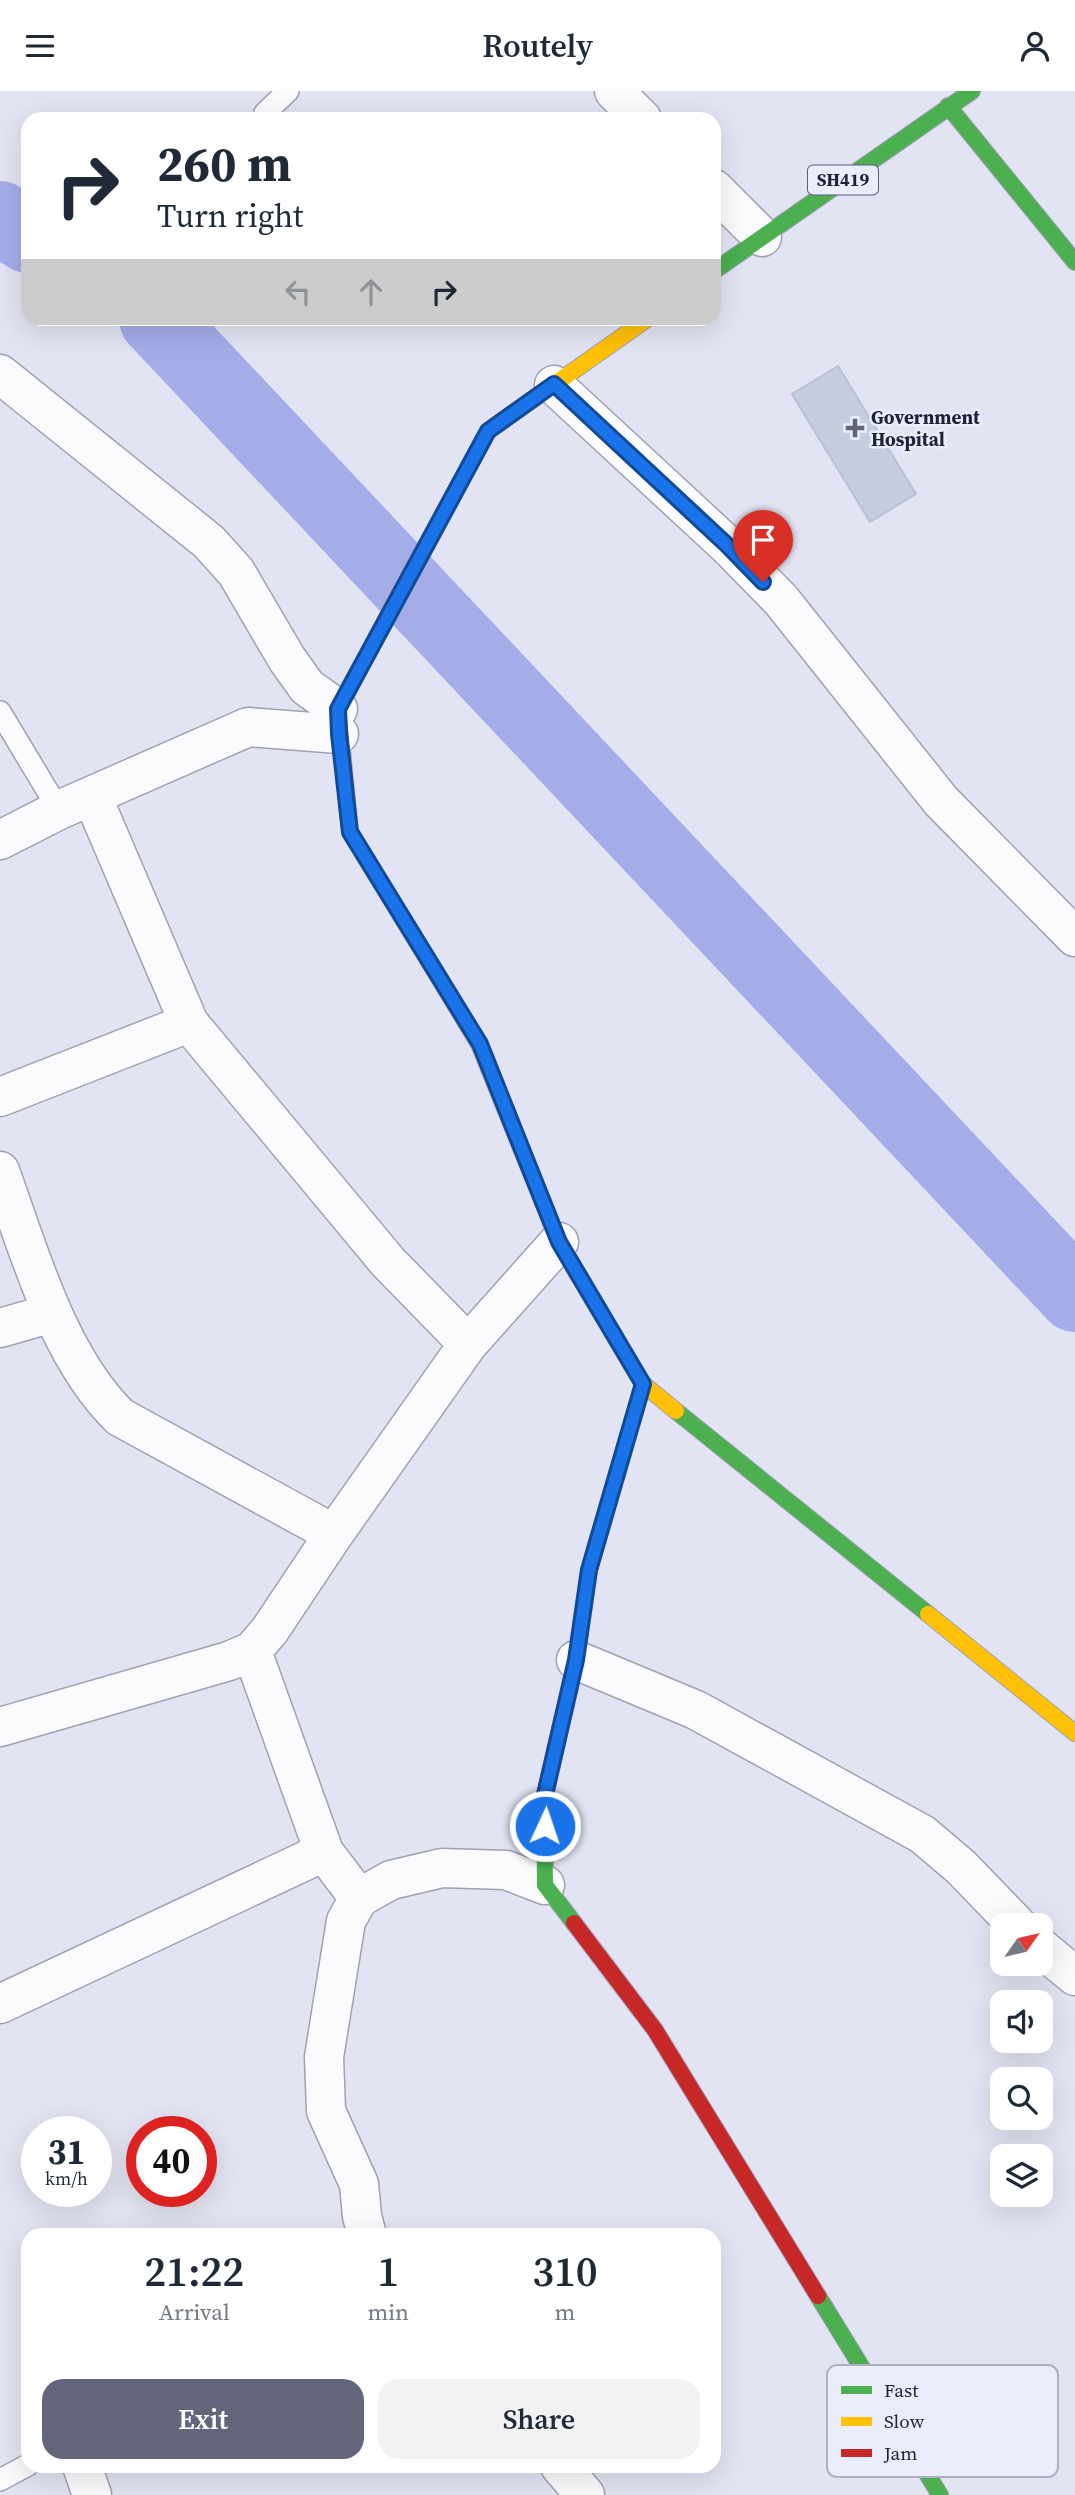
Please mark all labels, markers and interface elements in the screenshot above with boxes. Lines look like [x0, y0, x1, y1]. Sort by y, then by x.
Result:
text: Routely [482, 24, 593, 68]
icon: menu [21, 27, 59, 65]
icon: person [1016, 27, 1054, 65]
text: 260 m [157, 130, 292, 197]
icon: right [42, 140, 133, 231]
road number: SH419 [808, 165, 878, 195]
text: Turn right [157, 194, 303, 238]
icon: left [279, 273, 317, 311]
icon: ahead [352, 273, 390, 311]
icon: right [425, 273, 463, 311]
place label: Government Hospital [871, 404, 980, 452]
marker: Government Hospital [845, 418, 865, 438]
pin [733, 510, 793, 582]
icon: arrive [744, 521, 782, 559]
position arrow [508, 1789, 582, 1863]
north arrow [990, 1913, 1054, 1976]
map controls [990, 1913, 1053, 2207]
button: sound [990, 1990, 1053, 2053]
button: search [990, 2067, 1053, 2130]
speed limit sign: 40 [126, 2116, 217, 2207]
text: 31 [48, 2128, 85, 2176]
button: layers [990, 2144, 1053, 2207]
text: km/h [45, 2166, 88, 2191]
text: 21:22 [144, 2242, 244, 2300]
text: 1 [377, 2242, 399, 2300]
text: 310 [532, 2242, 598, 2300]
text: Arrival [159, 2296, 230, 2328]
text: min [367, 2296, 409, 2328]
text: m [555, 2296, 575, 2328]
legend [827, 2365, 1058, 2477]
text: Fast [884, 2377, 919, 2403]
button: Exit [42, 2379, 364, 2459]
button: Share [378, 2379, 700, 2459]
text: Slow [884, 2408, 925, 2434]
text: Jam [883, 2440, 917, 2466]

